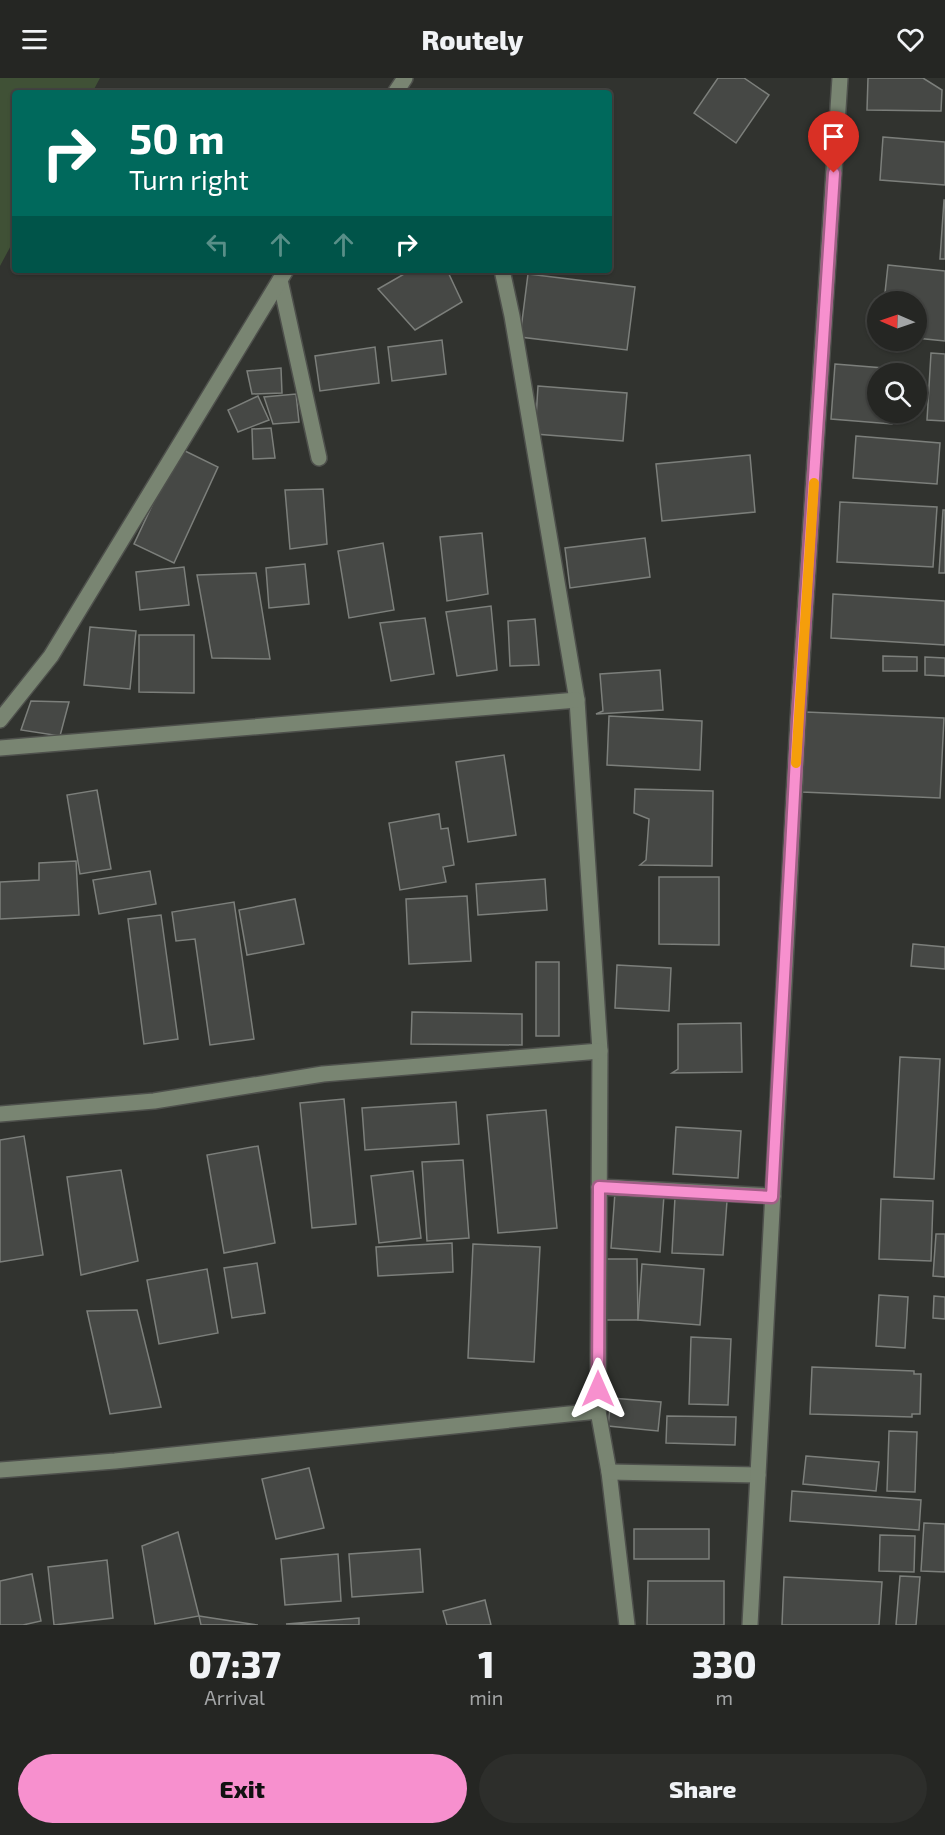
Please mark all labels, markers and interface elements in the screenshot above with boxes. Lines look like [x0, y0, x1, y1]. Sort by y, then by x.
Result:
icon: menu [18, 23, 51, 56]
text: Routely [422, 23, 523, 55]
icon: heart [894, 23, 927, 56]
pin [808, 111, 859, 173]
text: 50 m [129, 112, 225, 162]
icon: right [30, 114, 108, 192]
icon: arrive [817, 120, 850, 153]
text: Turn right [129, 163, 249, 195]
icon: left [201, 228, 234, 261]
icon: ahead [264, 228, 297, 261]
icon: ahead [327, 228, 360, 261]
icon: right [390, 228, 423, 261]
north arrow [867, 291, 927, 351]
map controls [867, 291, 927, 423]
button: search [867, 363, 927, 423]
position arrow [566, 1357, 630, 1421]
text: 07:37 [189, 1642, 281, 1685]
text: 1 [478, 1642, 494, 1685]
text: 330 [692, 1642, 756, 1685]
text: Arrival [204, 1685, 265, 1709]
text: min [469, 1685, 503, 1709]
text: m [715, 1685, 733, 1709]
button: Exit [18, 1754, 467, 1823]
button: Share [479, 1754, 927, 1823]

